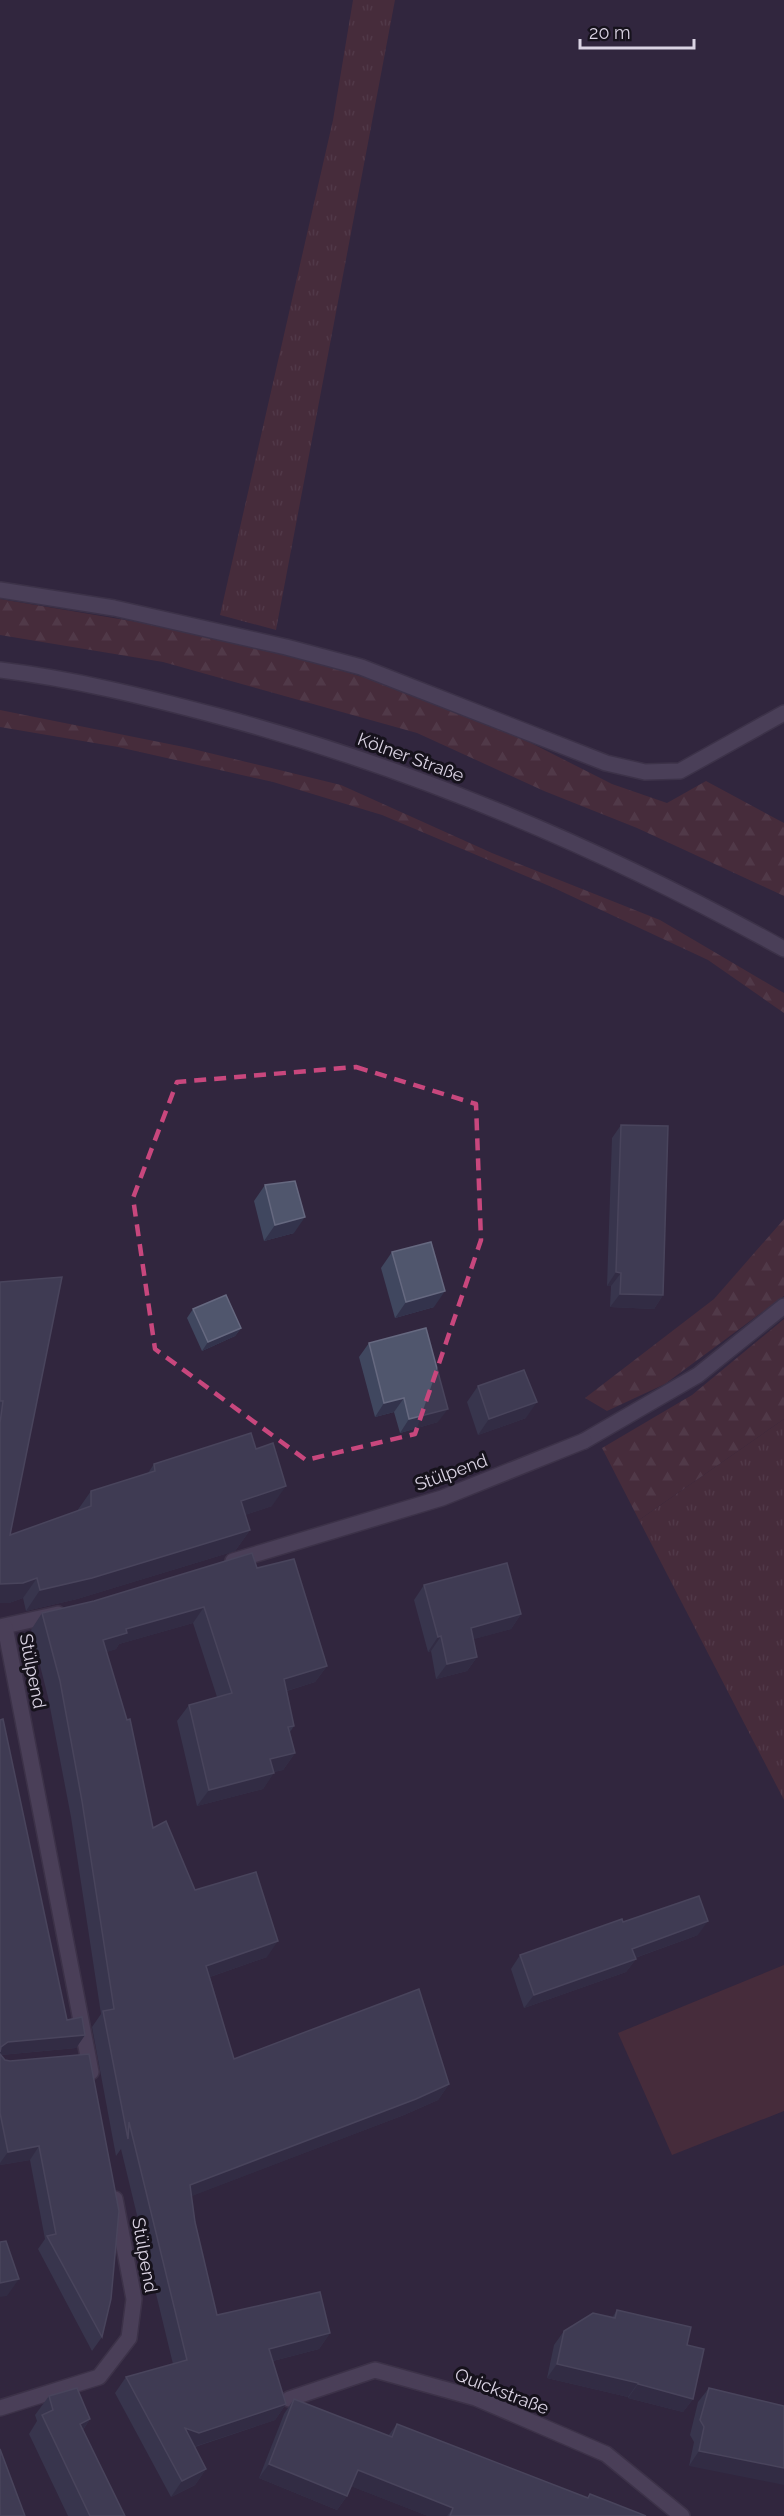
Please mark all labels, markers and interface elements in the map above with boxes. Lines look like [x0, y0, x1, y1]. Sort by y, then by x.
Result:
scale bar [580, 12, 694, 50]
text: 20 m [589, 22, 631, 43]
street label: Kölner Straße [355, 728, 467, 786]
street label: Stülpend [412, 1449, 490, 1495]
street label: Stülpend [15, 1632, 51, 1710]
street label: Stülpend [128, 2216, 162, 2294]
street label: Quickstraße [452, 2363, 552, 2419]

